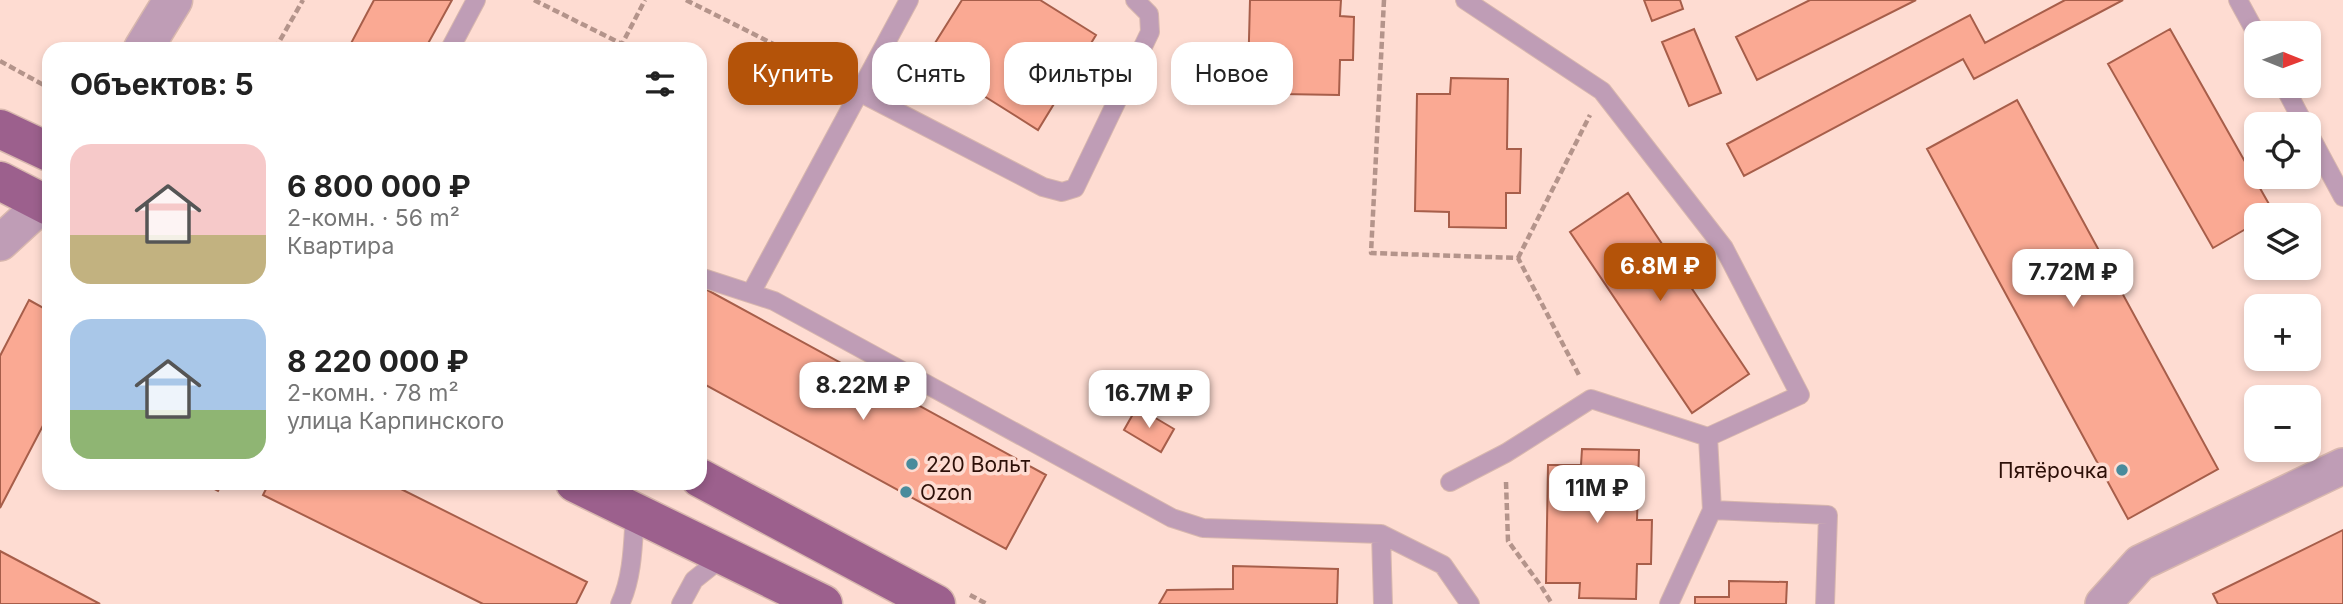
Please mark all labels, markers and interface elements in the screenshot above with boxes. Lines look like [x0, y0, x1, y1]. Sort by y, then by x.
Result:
north arrow [2244, 21, 2320, 98]
map controls [2244, 21, 2321, 462]
chip: Купить [728, 42, 858, 105]
chip: Снять [872, 42, 990, 105]
chip: Фильтры [1004, 42, 1157, 105]
chip: Новое [1171, 42, 1293, 105]
icon: filters [641, 65, 679, 103]
text: Объектов: 5 [70, 66, 254, 102]
button: locate [2244, 112, 2321, 189]
text: 6 800 000 ₽ [287, 168, 471, 204]
icon: home [126, 172, 210, 256]
button: layers [2244, 203, 2321, 280]
text: 2-комн. · 56 m² [287, 204, 460, 232]
text: Квартира [287, 232, 394, 260]
pin: 6.8M ₽ [1603, 244, 1717, 303]
pin: 7.72M ₽ [2008, 250, 2138, 309]
text: 6.8M ₽ [1620, 252, 1700, 280]
text: 7.72M ₽ [2028, 258, 2118, 286]
button: + [2244, 294, 2321, 371]
text: 8 220 000 ₽ [287, 343, 469, 379]
icon: home [126, 347, 210, 431]
pin: 8.22M ₽ [798, 362, 928, 422]
pin: 16.7M ₽ [1084, 370, 1214, 430]
text: 8.22M ₽ [815, 371, 911, 399]
text: 2-комн. · 78 m² [287, 379, 459, 407]
text: 16.7M ₽ [1105, 379, 1193, 407]
button: − [2244, 385, 2321, 462]
text: улица Карпинского [287, 407, 504, 435]
place label: 220 Вольт [926, 452, 1031, 477]
marker: 220 Вольт [904, 456, 920, 472]
place label: Пятёрочка [1998, 458, 2108, 483]
marker: Пятёрочка [2114, 462, 2130, 478]
pin: 11M ₽ [1548, 466, 1646, 525]
text: 11M ₽ [1565, 474, 1629, 502]
place label: Ozon [920, 480, 972, 505]
marker: Ozon [898, 484, 914, 500]

